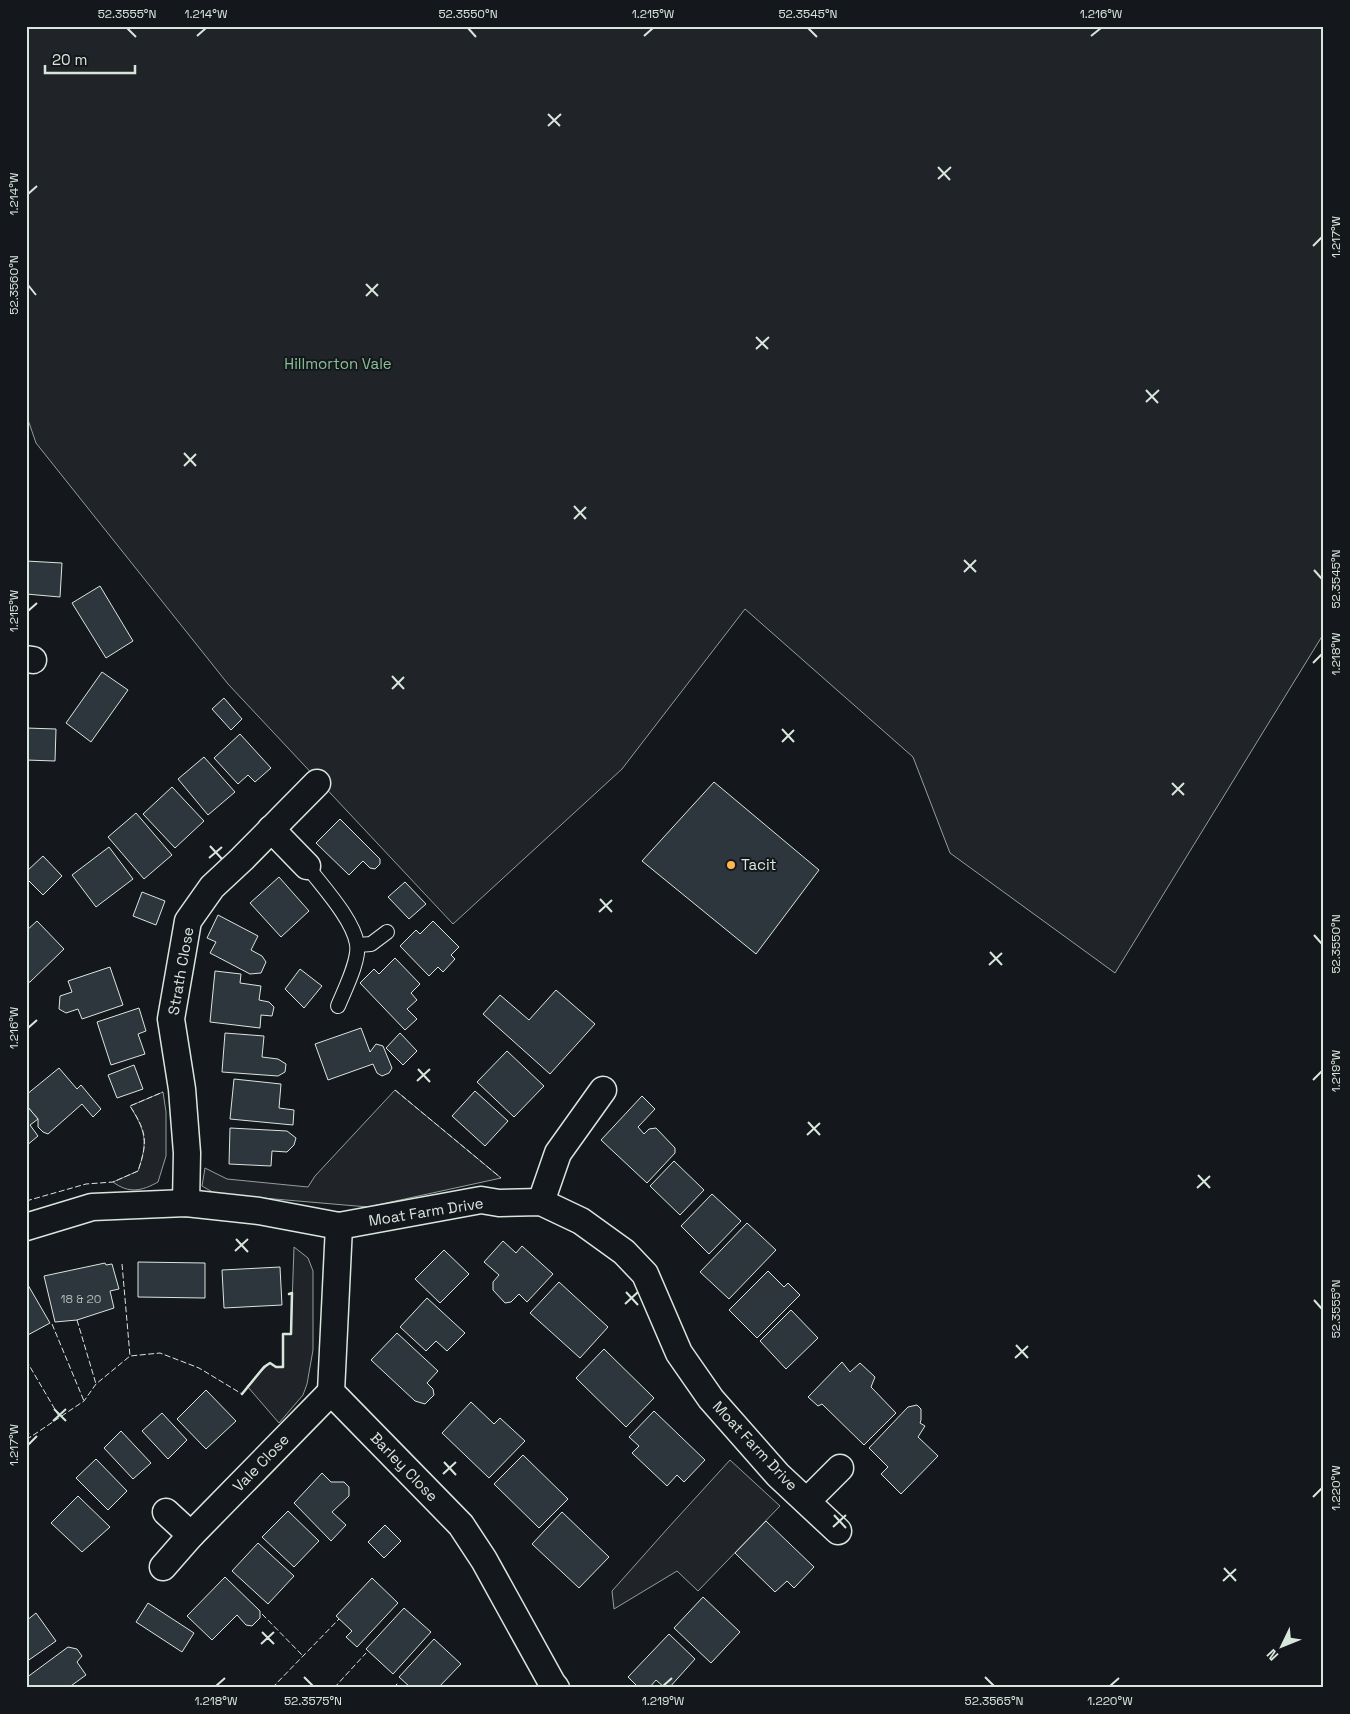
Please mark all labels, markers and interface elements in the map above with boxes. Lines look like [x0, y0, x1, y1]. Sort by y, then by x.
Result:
text: 52.3555°N [98, 6, 156, 22]
text: 1.214°W [185, 6, 228, 22]
text: 52.3550°N [438, 6, 498, 22]
text: 1.215°W [632, 6, 675, 22]
text: 52.3545°N [778, 6, 838, 22]
text: 1.216°W [1080, 6, 1123, 22]
scale bar [45, 42, 135, 74]
text: 20 m [52, 50, 87, 69]
text: 1.214°W [6, 172, 22, 215]
text: 1.217°W [1328, 215, 1344, 258]
text: 52.3560°N [6, 255, 22, 315]
park label: Hillmorton Vale [284, 354, 392, 373]
text: 52.3545°N [1328, 549, 1344, 609]
text: 1.215°W [6, 589, 22, 632]
text: 1.218°W [1328, 632, 1344, 675]
place label: Tacit [741, 855, 777, 874]
marker: Tacit [725, 859, 737, 871]
text: 52.3550°N [1328, 914, 1344, 974]
street label: Strath Close [163, 925, 198, 1016]
text: 1.216°W [6, 1006, 22, 1049]
text: 1.219°W [1328, 1049, 1344, 1092]
street label: Moat Farm Drive [367, 1193, 485, 1230]
text: 52.3555°N [1328, 1280, 1344, 1338]
house number: 18 & 20 [61, 1291, 101, 1307]
street label: Moat Farm Drive [709, 1397, 802, 1495]
text: 1.217°W [6, 1423, 22, 1466]
street label: Barley Close [367, 1428, 442, 1505]
street label: Vale Close [228, 1430, 293, 1496]
text: 1.220°W [1328, 1465, 1344, 1511]
north arrow [1258, 1622, 1308, 1672]
text: N [1263, 1645, 1282, 1664]
text: 1.218°W [195, 1693, 238, 1709]
text: 52.3575°N [284, 1693, 342, 1709]
text: 1.219°W [642, 1693, 685, 1709]
text: 52.3565°N [965, 1693, 1023, 1709]
text: 1.220°W [1087, 1693, 1133, 1709]

